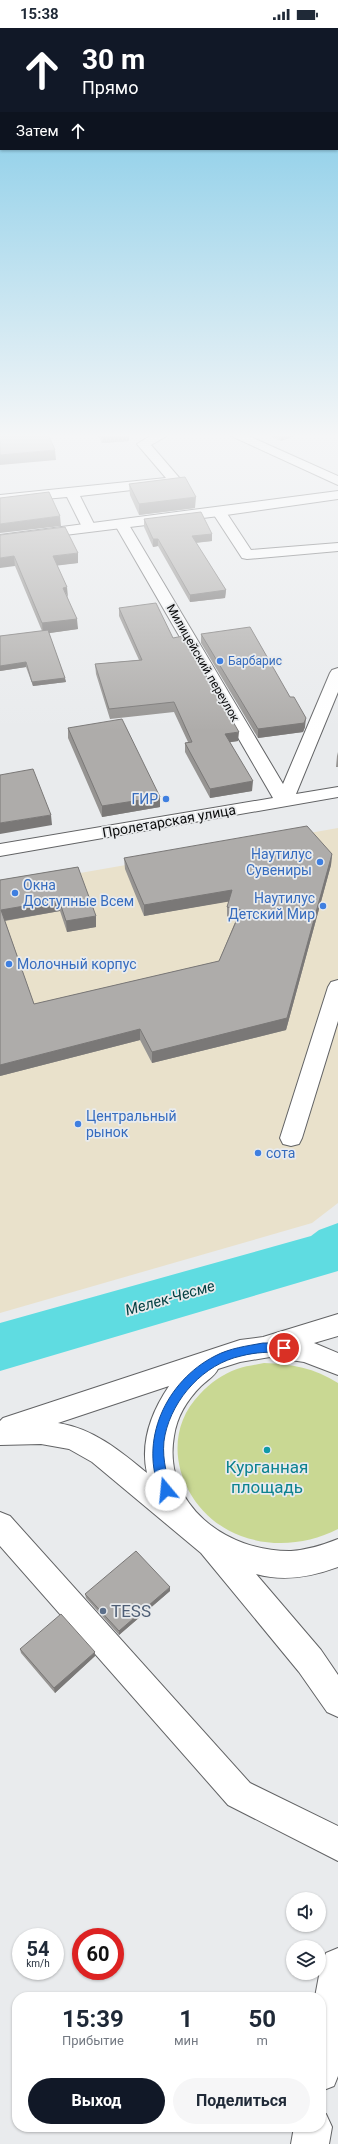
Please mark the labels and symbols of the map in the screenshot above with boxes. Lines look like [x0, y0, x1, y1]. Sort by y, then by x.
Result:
street label: Милицейский переулок [164, 602, 243, 725]
place label: Барбарис [228, 654, 282, 668]
marker: Барбарис [215, 656, 225, 666]
place label: ГИР [131, 791, 158, 807]
marker: ГИР [161, 794, 171, 804]
street label: Пролетарская улица [101, 801, 237, 841]
place label: Наутилус Сувениры [246, 846, 312, 878]
marker: Наутилус Сувениры [315, 857, 325, 867]
place label: Окна Доступные Всем [23, 877, 134, 909]
marker: Окна Доступные Всем [10, 888, 20, 898]
place label: Наутилус Детский Мир [228, 890, 315, 922]
marker: Наутилус Детский Мир [318, 901, 328, 911]
place label: Молочный корпус [17, 956, 137, 972]
marker: Молочный корпус [4, 959, 14, 969]
place label: Центральный рынок [86, 1108, 177, 1140]
marker: Центральный рынок [73, 1119, 83, 1129]
place label: сота [266, 1145, 295, 1161]
marker: сота [253, 1148, 263, 1158]
water label: Мелек-Чесме [123, 1277, 217, 1319]
pin [267, 1331, 301, 1365]
marker: Курганная площадь [262, 1445, 272, 1455]
place label: Курганная площадь [226, 1457, 308, 1497]
position arrow [145, 1469, 187, 1511]
place label: TESS [111, 1601, 151, 1621]
marker: TESS [98, 1606, 108, 1616]
speed limit sign: 60 [72, 1928, 124, 1980]

